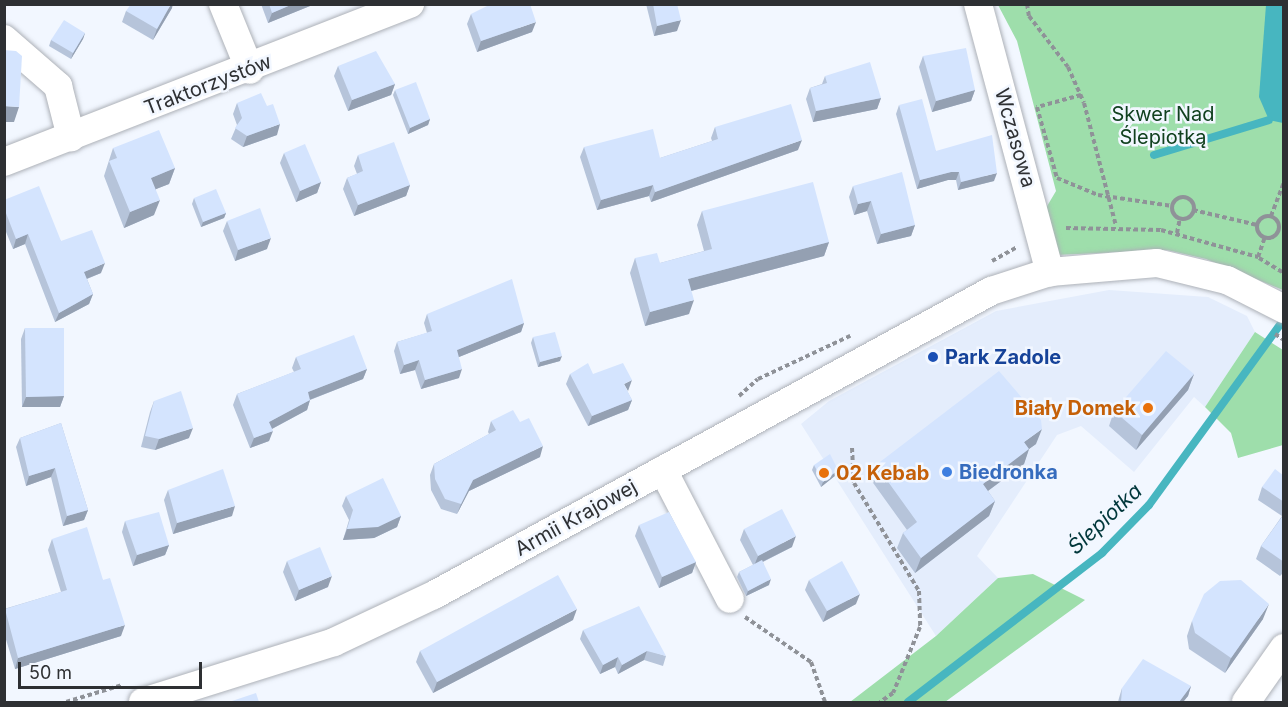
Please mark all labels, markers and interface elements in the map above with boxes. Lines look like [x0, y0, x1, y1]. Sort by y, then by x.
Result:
street label: Traktorzystów [141, 50, 275, 120]
street label: Wczasowa [989, 86, 1041, 190]
park label: Skwer Nad Ślepiotką [1111, 102, 1215, 149]
place label: Park Zadole [945, 345, 1061, 369]
marker: Park Zadole [926, 350, 940, 364]
place label: Biały Domek [1015, 396, 1136, 420]
marker: Biały Domek [1141, 401, 1155, 415]
place label: Biedronka [959, 460, 1058, 484]
place label: 02 Kebab [836, 461, 929, 485]
marker: Biedronka [940, 465, 954, 479]
marker: 02 Kebab [817, 466, 831, 480]
street label: Armii Krajowej [511, 475, 641, 561]
water label: Ślepiotka [1063, 478, 1147, 560]
scale bar [21, 650, 206, 688]
text: 50 m [29, 662, 72, 683]

